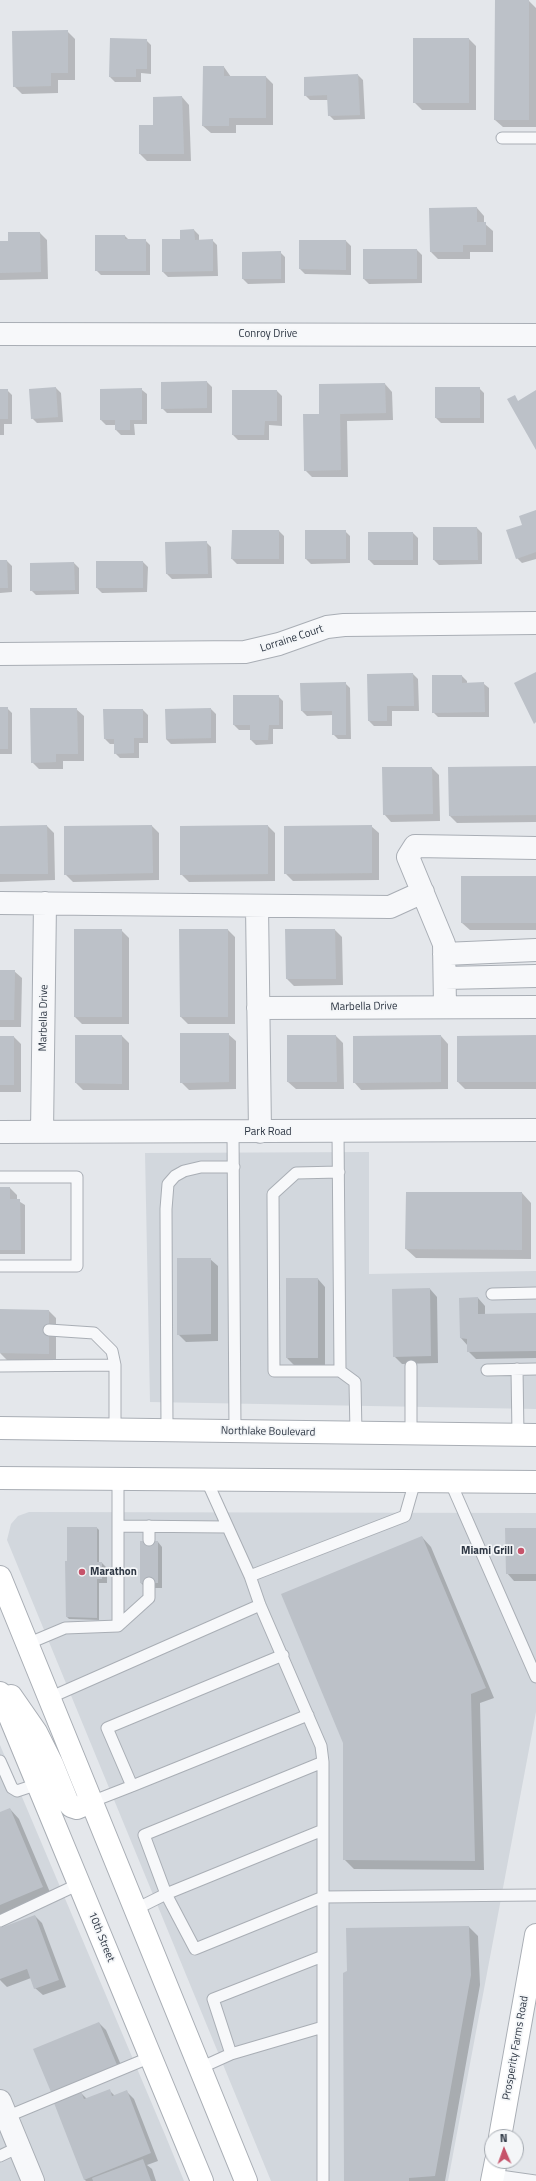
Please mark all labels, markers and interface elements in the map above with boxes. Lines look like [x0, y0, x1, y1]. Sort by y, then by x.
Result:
street label: Conroy Drive [239, 327, 297, 341]
street label: Lorraine Court [259, 623, 325, 655]
street label: Marbella Drive [37, 984, 51, 1052]
street label: Marbella Drive [330, 1000, 398, 1014]
street label: Park Road [244, 1125, 292, 1139]
street label: Northlake Boulevard [221, 1425, 315, 1439]
place label: Miami Grill [461, 1544, 513, 1558]
marker: Miami Grill [516, 1546, 526, 1556]
place label: Marathon [90, 1565, 137, 1579]
marker: Marathon [77, 1567, 87, 1577]
street label: 10th Street [85, 1910, 117, 1964]
street label: Prosperity Farms Road [500, 1995, 532, 2101]
north arrow [484, 2129, 524, 2169]
text: N [500, 2130, 508, 2146]

